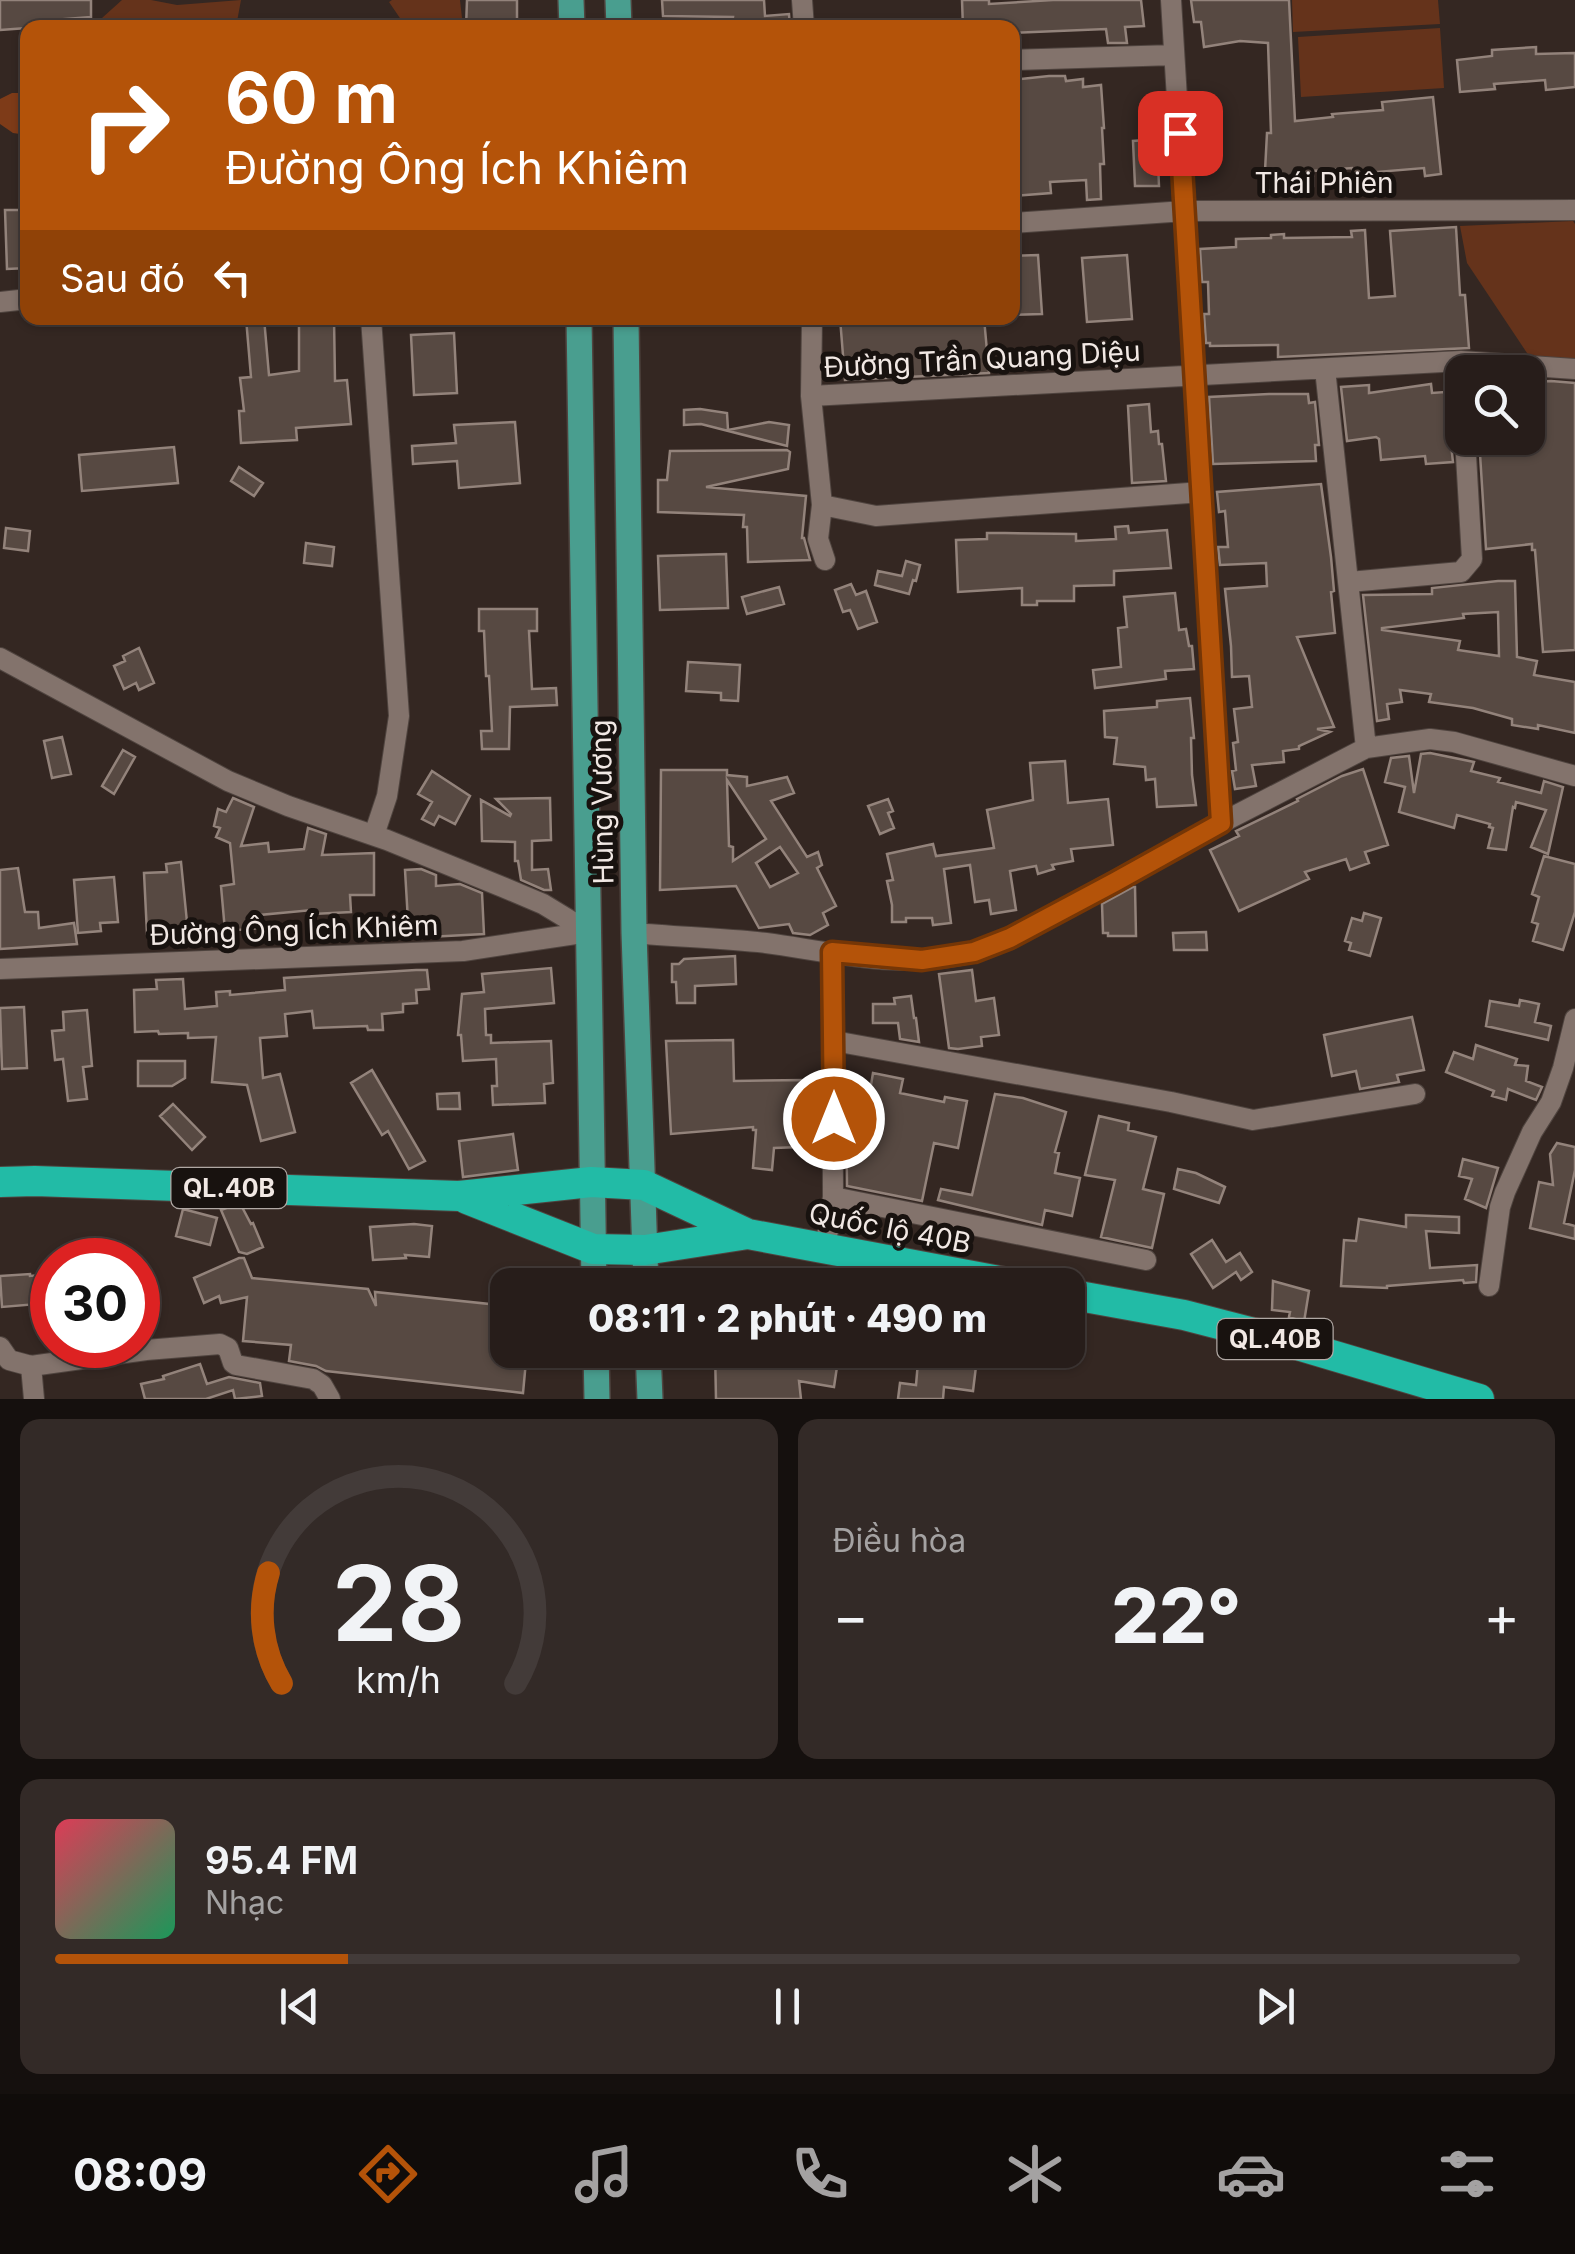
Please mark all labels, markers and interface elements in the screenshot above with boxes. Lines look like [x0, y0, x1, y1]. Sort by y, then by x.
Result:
text: 60 m [225, 55, 398, 140]
icon: right [60, 60, 190, 190]
pin [1138, 91, 1223, 176]
icon: arrive [1153, 106, 1208, 161]
text: Đường Ông Ích Khiêm [225, 140, 689, 195]
street label: Thái Phiên [1254, 166, 1394, 200]
icon: left [205, 250, 260, 305]
text: Sau đó [60, 255, 185, 301]
street label: Đường Trần Quang Diệu [823, 334, 1141, 384]
map controls [1445, 355, 1545, 455]
button: search [1445, 355, 1545, 455]
street label: Hùng Vương [584, 719, 620, 885]
street label: Đường Ông Ích Khiêm [149, 907, 439, 952]
position arrow [782, 1067, 886, 1171]
road number: QL.40B [172, 1168, 286, 1208]
street label: Quốc lộ 40B [806, 1196, 974, 1260]
speed limit sign: 30 [30, 1238, 160, 1368]
text: 08:11 · 2 phút · 490 m [588, 1295, 987, 1341]
road number: QL.40B [1218, 1319, 1332, 1359]
text: Điều hòa [833, 1521, 966, 1560]
text: 28 [332, 1540, 465, 1666]
text: 22° [1111, 1570, 1241, 1661]
text: − [833, 1583, 869, 1649]
text: + [1484, 1583, 1520, 1649]
text: km/h [356, 1658, 441, 1702]
text: 95.4 FM [205, 1837, 358, 1883]
text: Nhạc [205, 1883, 284, 1922]
icon: previous [272, 1979, 327, 2034]
icon: pause [760, 1979, 815, 2034]
icon: next [1248, 1979, 1303, 2034]
icon: directions [353, 2139, 423, 2209]
icon: music [569, 2139, 639, 2209]
icon: phone [785, 2139, 855, 2209]
icon: climate [1000, 2139, 1070, 2209]
icon: car [1216, 2139, 1286, 2209]
icon: filters [1432, 2139, 1502, 2209]
text: 08:09 [73, 2147, 207, 2202]

